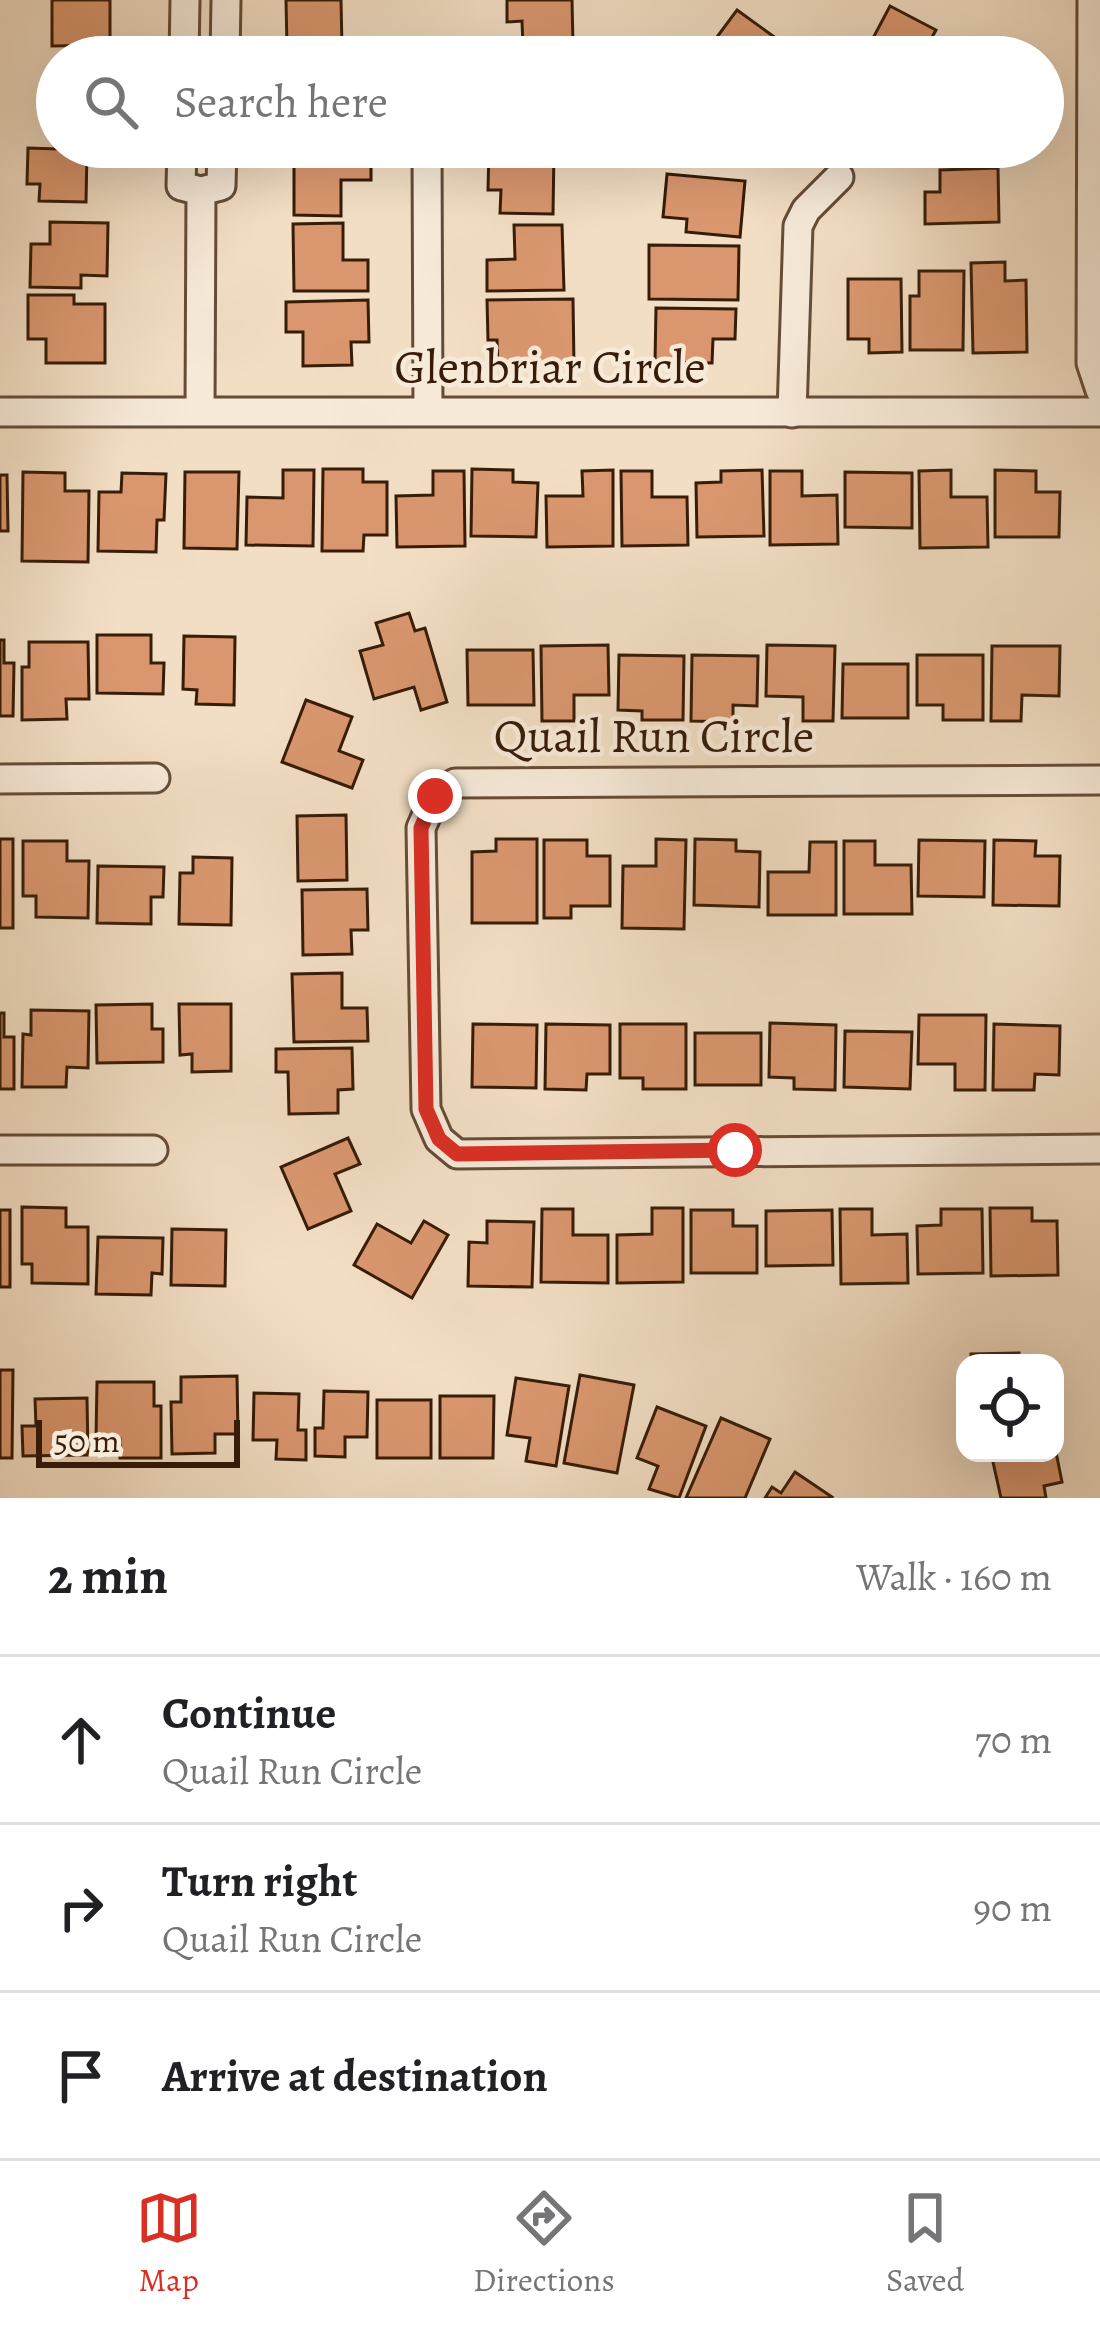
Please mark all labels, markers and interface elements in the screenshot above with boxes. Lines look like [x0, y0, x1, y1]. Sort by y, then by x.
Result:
search box [36, 36, 1064, 168]
icon: search [78, 69, 144, 135]
text: Search here [174, 71, 388, 133]
street label: Glenbriar Circle [394, 334, 706, 400]
street label: Quail Run Circle [494, 703, 814, 769]
route end [408, 769, 462, 823]
route start [708, 1123, 762, 1177]
map controls [956, 1354, 1064, 1462]
button: locate [956, 1354, 1064, 1462]
scale bar [36, 1414, 240, 1467]
text: 50 m [54, 1418, 120, 1463]
text: 2 min [48, 1541, 168, 1611]
text: Walk · 160 m [856, 1550, 1052, 1603]
text: Continue [162, 1682, 336, 1744]
icon: ahead [48, 1707, 114, 1773]
text: 70 m [975, 1713, 1052, 1766]
text: Quail Run Circle [162, 1744, 422, 1797]
text: Turn right [162, 1850, 357, 1912]
icon: right [48, 1875, 114, 1941]
text: 90 m [973, 1881, 1052, 1934]
text: Quail Run Circle [162, 1912, 422, 1965]
icon: arrive [48, 2043, 114, 2109]
text: Arrive at destination [162, 2045, 548, 2107]
tab: Map [136, 2185, 202, 2302]
tab: Directions [473, 2185, 615, 2302]
tab: Saved [886, 2185, 964, 2302]

